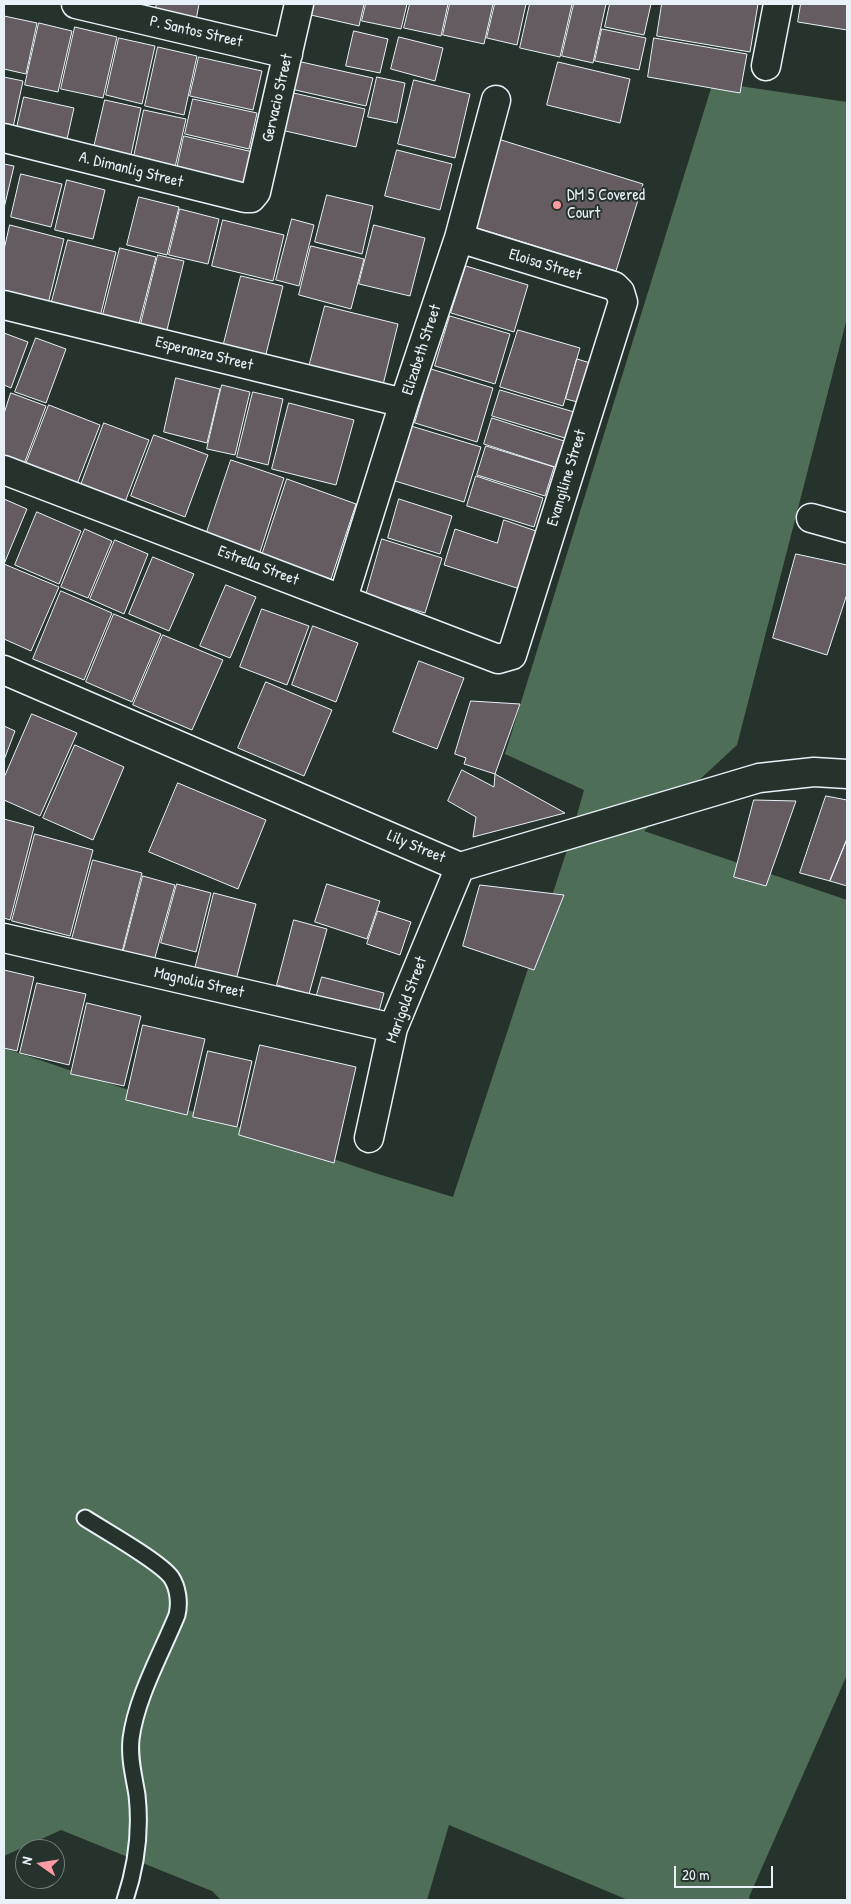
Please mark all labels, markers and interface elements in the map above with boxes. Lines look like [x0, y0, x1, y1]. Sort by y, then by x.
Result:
street label: P. Santos Street [148, 12, 244, 52]
street label: Gervacio Street [259, 52, 297, 144]
street label: A. Dimanlig Street [77, 148, 185, 192]
place label: DM 5 Covered Court [567, 186, 645, 224]
marker: DM 5 Covered Court [551, 199, 563, 211]
street label: Eloisa Street [506, 245, 584, 285]
street label: Elizabeth Street [398, 302, 446, 398]
street label: Esperanza Street [153, 333, 255, 375]
street label: Evangiline Street [543, 427, 591, 529]
street label: Estrella Street [215, 542, 301, 590]
street label: Lily Street [384, 826, 448, 868]
street label: Marigold Street [382, 954, 432, 1046]
street label: Magnolia Street [152, 963, 246, 1003]
north arrow [15, 1839, 65, 1889]
text: N [16, 1855, 36, 1867]
scale bar [676, 1856, 775, 1888]
text: 20 m [682, 1864, 709, 1885]

